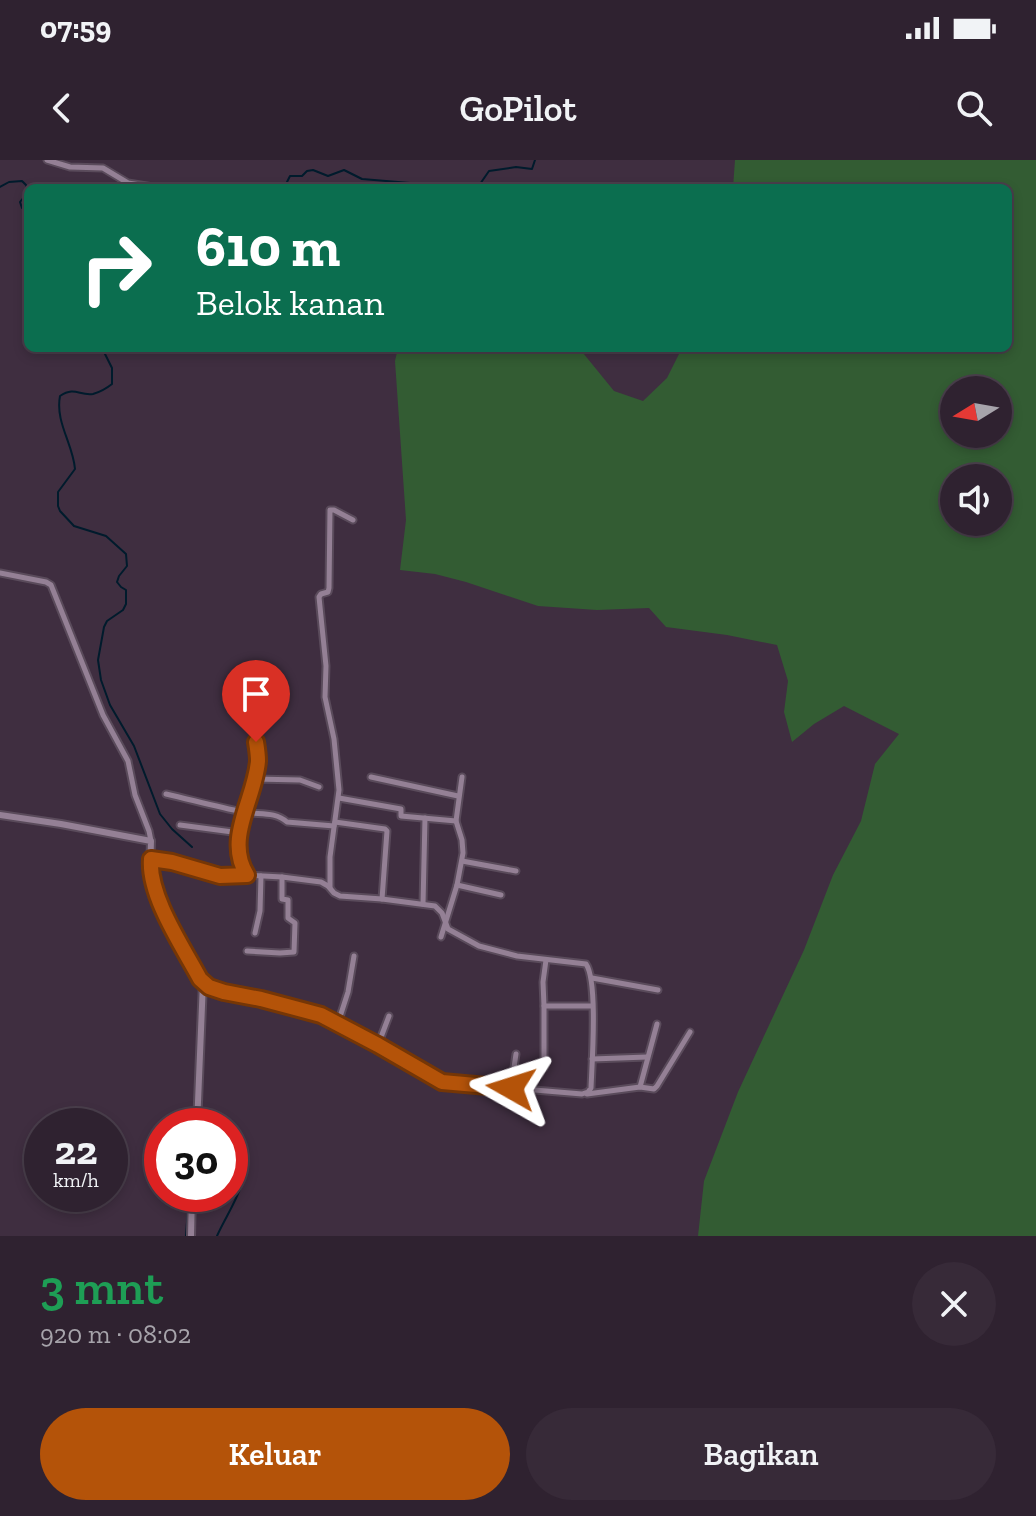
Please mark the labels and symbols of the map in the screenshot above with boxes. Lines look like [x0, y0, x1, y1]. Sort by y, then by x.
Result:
north arrow [940, 376, 1012, 448]
pin [222, 660, 290, 742]
position arrow [469, 1046, 553, 1130]
speed limit sign: 30 [144, 1108, 248, 1212]

